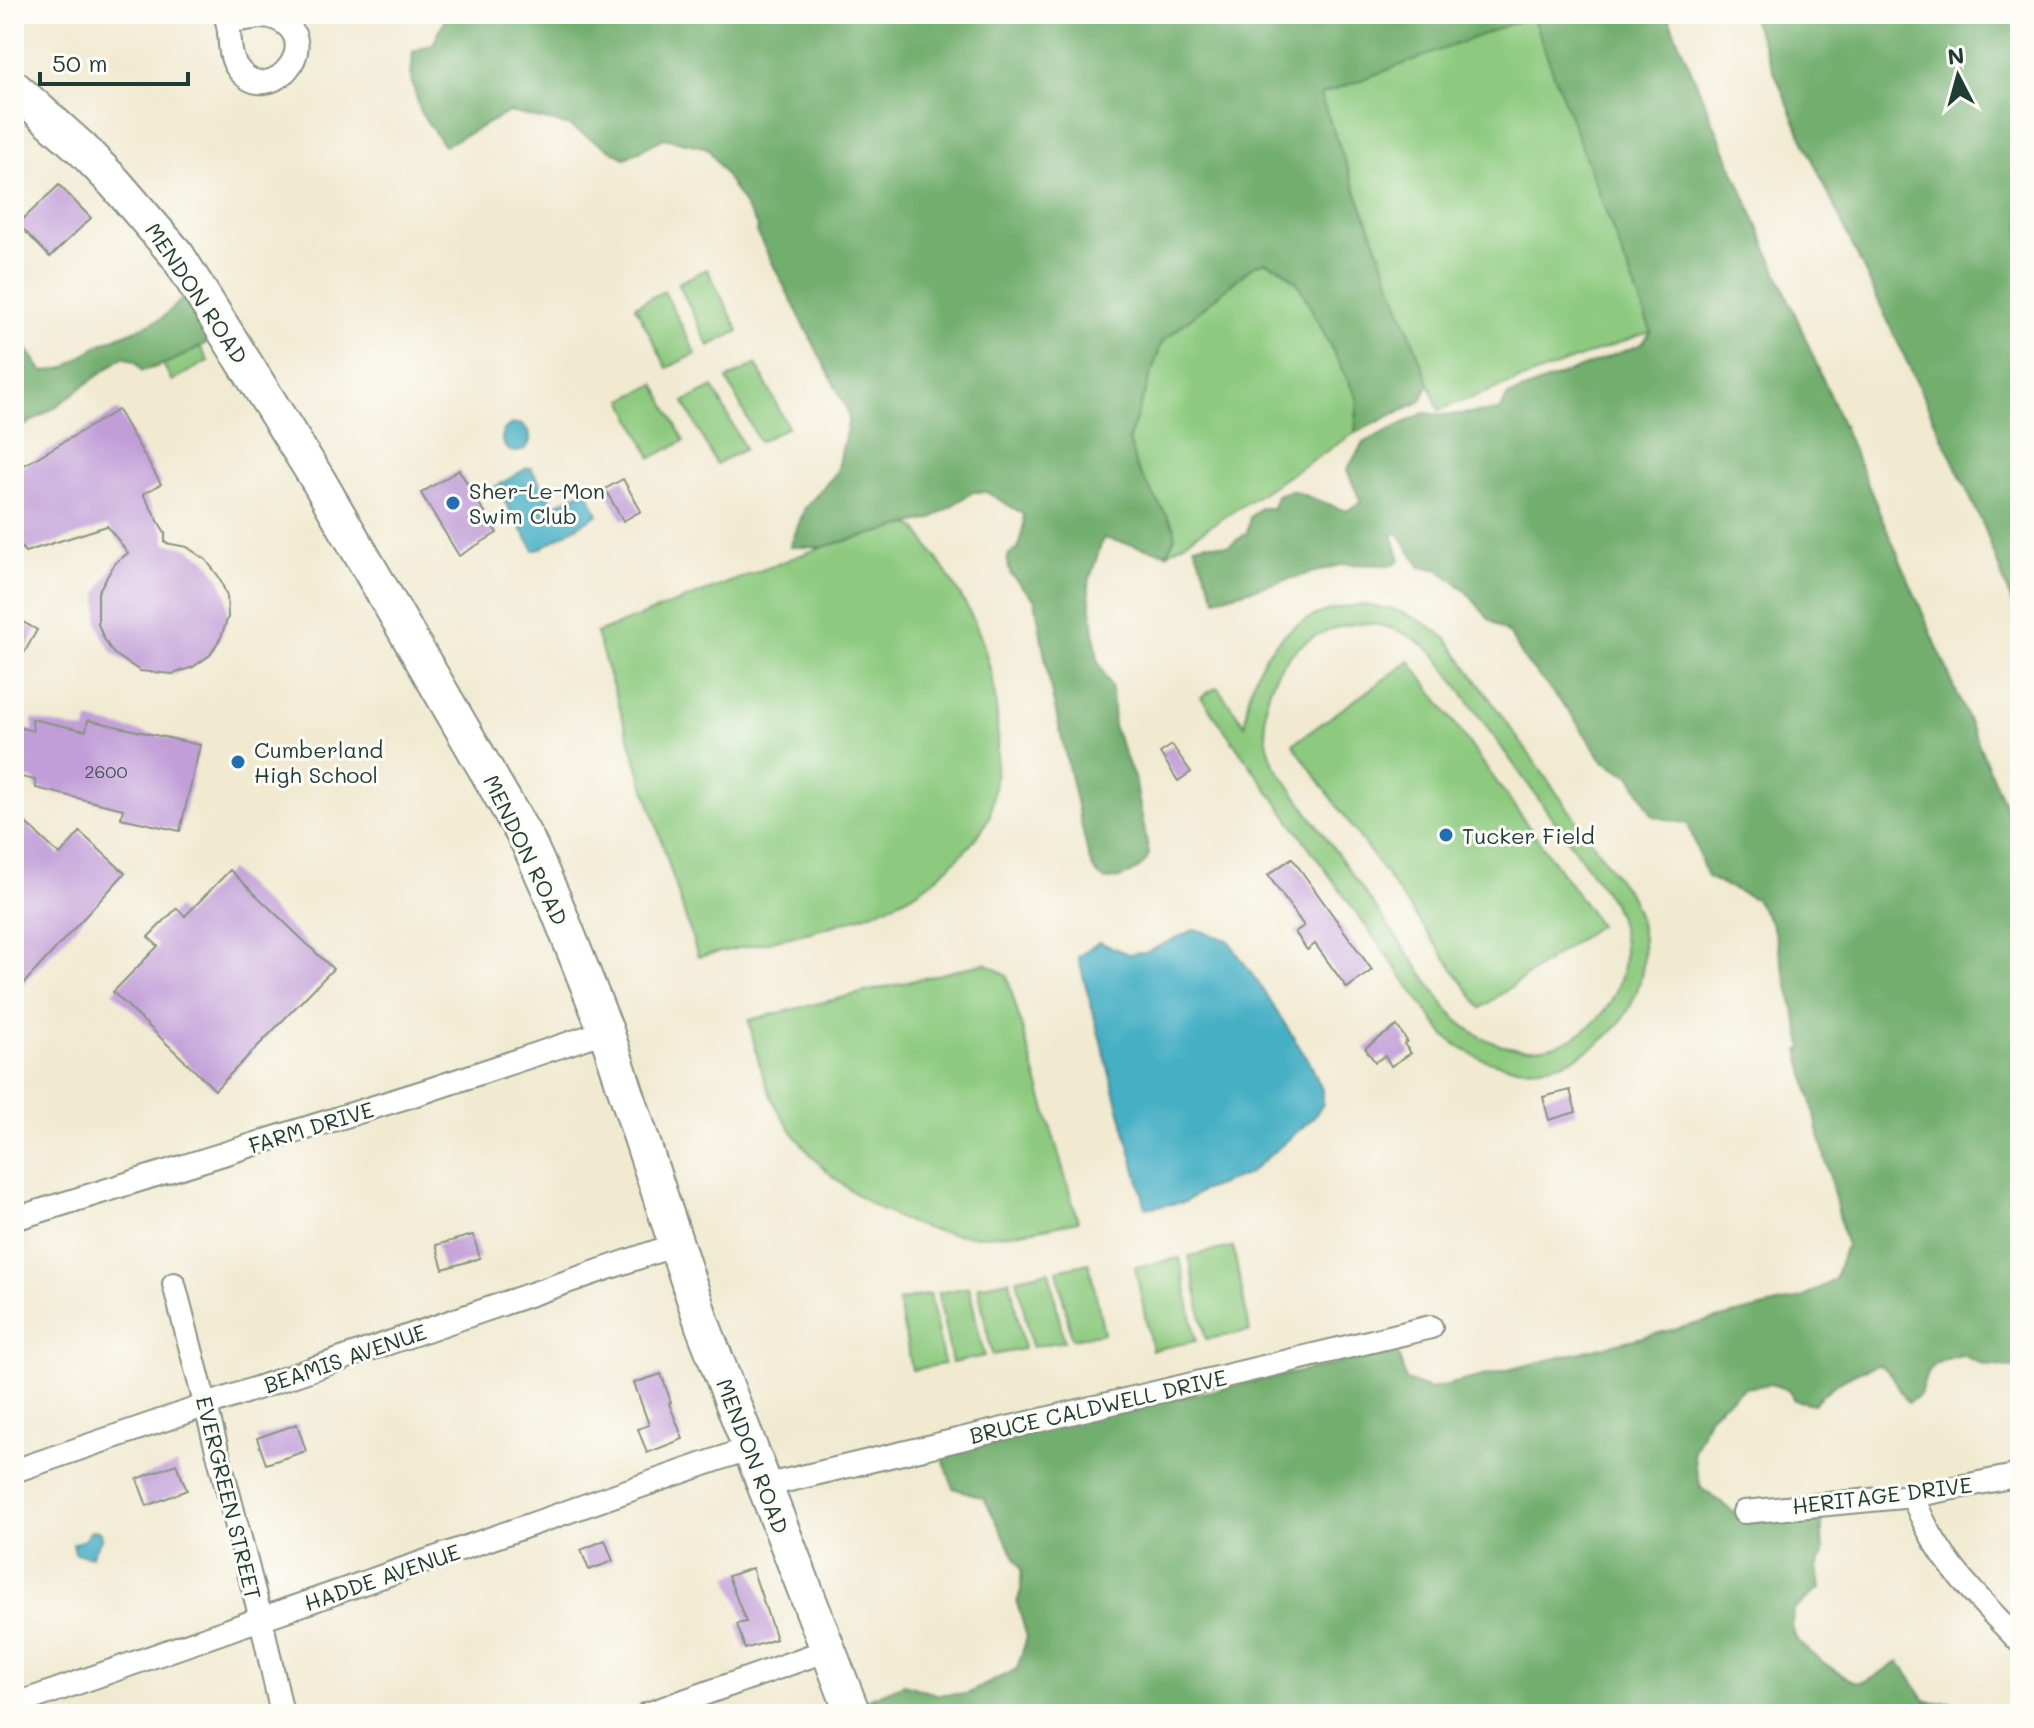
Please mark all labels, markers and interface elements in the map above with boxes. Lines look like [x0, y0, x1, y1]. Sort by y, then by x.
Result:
scale bar [40, 36, 188, 86]
north arrow [1918, 36, 1998, 116]
text: N [1946, 40, 1966, 71]
text: 50 m [52, 47, 108, 78]
street label: MENDON ROAD [139, 217, 255, 369]
place label: Sher-Le-Mon Swim Club [469, 476, 605, 530]
marker: Sher-Le-Mon Swim Club [444, 494, 462, 512]
place label: Cumberland High School [254, 735, 383, 789]
marker: Cumberland High School [229, 753, 247, 771]
house number: 2600 [84, 759, 128, 783]
street label: MENDON ROAD [477, 770, 575, 930]
place label: Tucker Field [1462, 821, 1595, 850]
marker: Tucker Field [1437, 826, 1455, 844]
street label: FARM DRIVE [245, 1094, 377, 1160]
street label: BEAMIS AVENUE [260, 1317, 430, 1399]
street label: BRUCE CALDWELL DRIVE [967, 1362, 1229, 1450]
street label: MENDON ROAD [710, 1374, 796, 1538]
street label: EVERGREEN STREET [190, 1393, 268, 1603]
street label: HERITAGE DRIVE [1790, 1470, 1974, 1520]
street label: HADDE AVENUE [300, 1537, 464, 1617]

